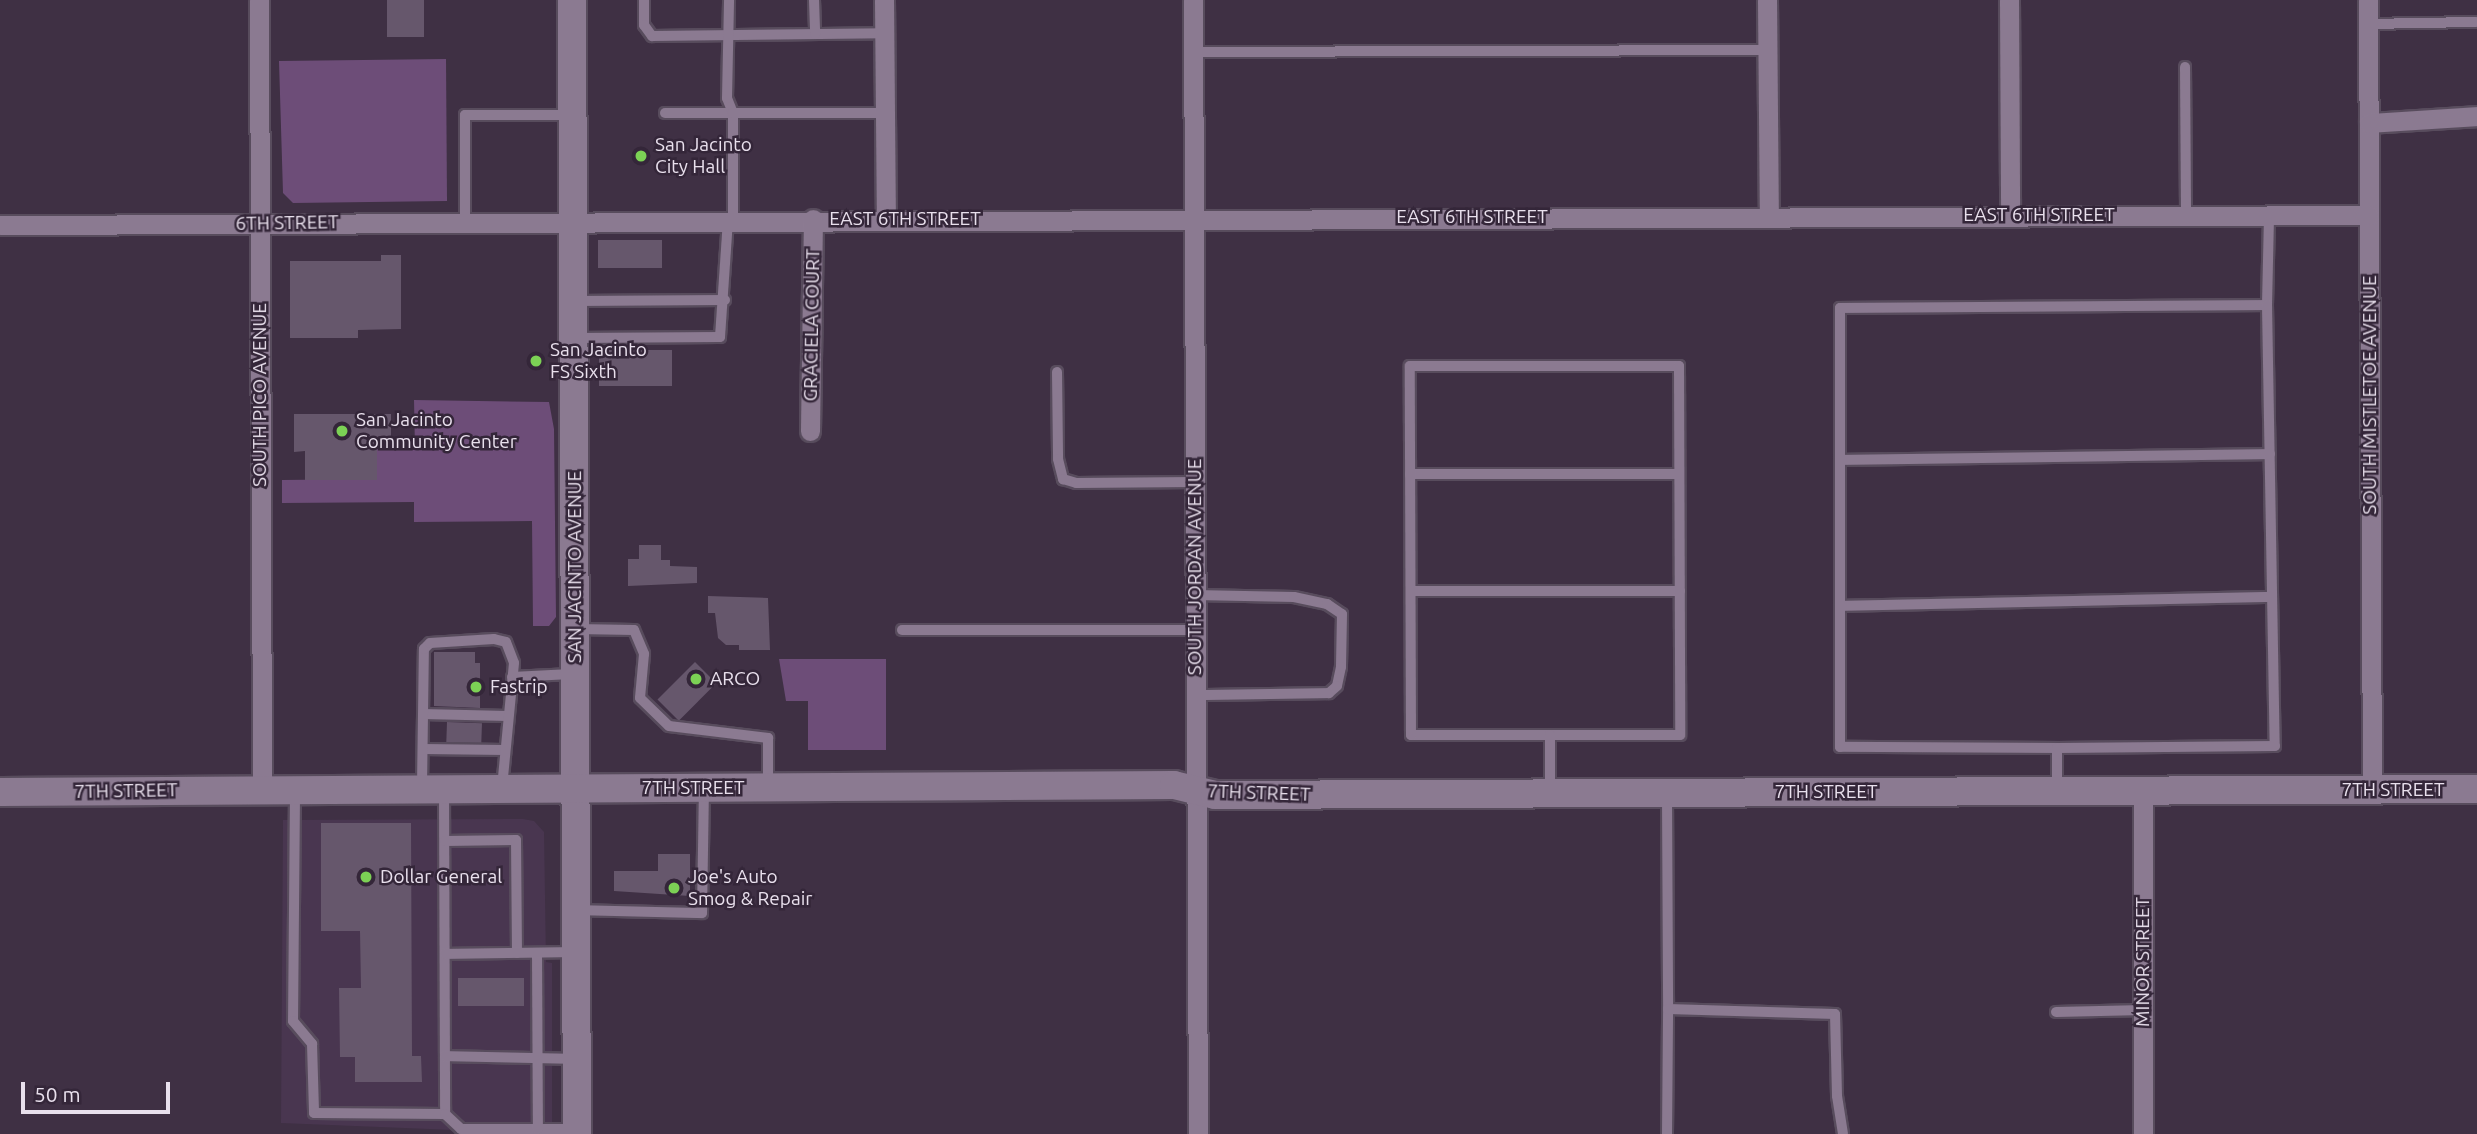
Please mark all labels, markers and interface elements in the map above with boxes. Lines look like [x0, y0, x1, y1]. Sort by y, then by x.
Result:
place label: San Jacinto City Hall [655, 134, 752, 178]
marker: San Jacinto City Hall [633, 148, 649, 164]
street label: EAST 6TH STREET [1963, 204, 2115, 226]
street label: EAST 6TH STREET [1396, 206, 1548, 228]
street label: EAST 6TH STREET [829, 208, 981, 230]
street label: 6TH STREET [235, 211, 339, 235]
street label: GRACIELA COURT [799, 248, 825, 402]
street label: SOUTH MISTLETOE AVENUE [2359, 275, 2381, 515]
street label: SOUTH PICO AVENUE [249, 303, 271, 487]
place label: San Jacinto FS Sixth [550, 339, 647, 383]
marker: San Jacinto FS Sixth [528, 353, 544, 369]
place label: San Jacinto Community Center [356, 409, 517, 453]
marker: San Jacinto Community Center [334, 423, 350, 439]
street label: SOUTH JORDAN AVENUE [1184, 459, 1206, 675]
street label: SAN JACINTO AVENUE [564, 471, 586, 663]
place label: ARCO [710, 668, 760, 690]
marker: ARCO [688, 671, 704, 687]
place label: Fastrip [490, 676, 548, 698]
marker: Fastrip [468, 679, 484, 695]
street label: 7TH STREET [641, 777, 745, 799]
street label: 7TH STREET [74, 779, 178, 803]
street label: 7TH STREET [2341, 779, 2445, 801]
street label: 7TH STREET [1207, 780, 1311, 806]
street label: 7TH STREET [1774, 781, 1878, 803]
place label: Dollar General [380, 866, 502, 888]
place label: Joe's Auto Smog & Repair [688, 866, 813, 910]
marker: Dollar General [358, 869, 374, 885]
marker: Joe's Auto Smog & Repair [666, 880, 682, 896]
street label: MINOR STREET [2132, 897, 2154, 1027]
scale bar [24, 1068, 173, 1112]
text: 50 m [34, 1082, 81, 1106]

